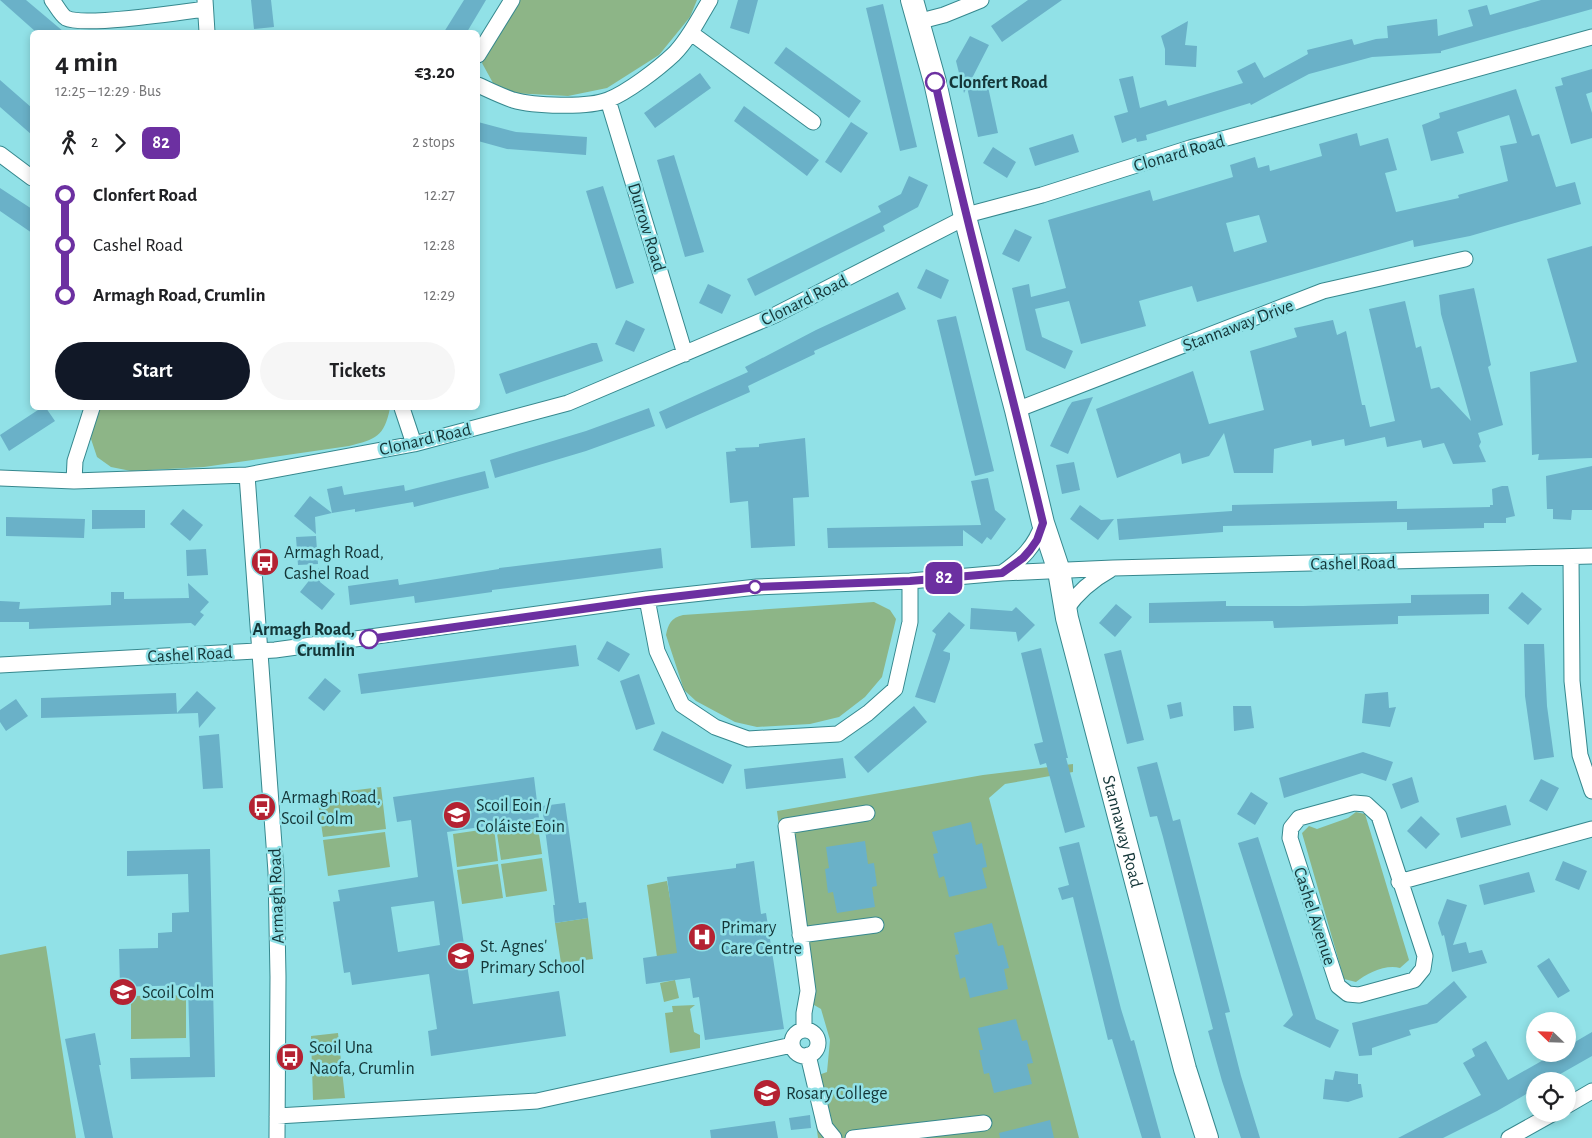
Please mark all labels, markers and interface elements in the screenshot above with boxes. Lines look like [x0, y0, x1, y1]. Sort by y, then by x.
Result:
text: 4 min [55, 49, 118, 77]
text: €3.20 [415, 63, 455, 82]
marker: Clonfert Road [925, 72, 945, 92]
place label: Clonfert Road [949, 74, 1048, 92]
text: 12:25 – 12:29 · Bus [55, 83, 161, 99]
icon: walk [55, 129, 83, 157]
icon: forward [106, 129, 134, 157]
street label: Clonard Road [1132, 132, 1227, 176]
text: 2 [91, 134, 98, 150]
text: 82 [152, 134, 170, 152]
text: 2 stops [412, 134, 455, 150]
street label: Durrow Road [624, 181, 668, 274]
text: Clonfert Road [93, 186, 197, 205]
text: 12:27 [425, 187, 455, 203]
text: Cashel Road [93, 236, 183, 255]
text: 12:28 [424, 237, 455, 253]
street label: Clonard Road [758, 272, 851, 330]
text: Armagh Road, Crumlin [93, 286, 266, 305]
text: 12:29 [424, 287, 455, 303]
street label: Stannaway Drive [1181, 297, 1296, 355]
button: Start [55, 342, 250, 400]
button: Tickets [260, 342, 455, 400]
street label: Clonard Road [378, 421, 473, 459]
place label: Armagh Road, Cashel Road [284, 544, 384, 583]
bus stop icon: Armagh Road, Cashel Road [250, 547, 280, 577]
street label: Cashel Road [1310, 554, 1396, 574]
line badge: 82 [922, 562, 966, 594]
text: 82 [935, 569, 953, 587]
unlabelled marker [748, 580, 762, 594]
place label: Armagh Road, Crumlin [252, 621, 355, 660]
marker: Armagh Road, Crumlin [359, 629, 379, 649]
street label: Cashel Road [147, 644, 233, 666]
street label: Stannaway Road [1099, 773, 1145, 890]
place label: Armagh Road, Scoil Colm [281, 789, 381, 828]
bus stop icon: Armagh Road, Scoil Colm [247, 792, 277, 822]
place label: Scoil Eoin / Coláiste Eoin [476, 797, 565, 836]
school or university icon: Scoil Eoin / Coláiste Eoin [442, 800, 472, 830]
street label: Armagh Road [266, 848, 288, 944]
street label: Cashel Avenue [1290, 865, 1338, 968]
place label: Primary Care Centre [721, 919, 802, 958]
hospital icon: Primary Care Centre [687, 922, 717, 952]
place label: St. Agnes' Primary School [480, 938, 585, 977]
school or university icon: St. Agnes' Primary School [446, 941, 476, 971]
school or university icon: Scoil Colm [108, 977, 138, 1007]
place label: Scoil Colm [142, 984, 214, 1002]
north arrow [1526, 1012, 1576, 1062]
map controls [1526, 1012, 1576, 1122]
place label: Scoil Una Naofa, Crumlin [309, 1039, 415, 1078]
bus stop icon: Scoil Una Naofa, Crumlin [275, 1042, 305, 1072]
button: locate [1526, 1072, 1576, 1122]
school or university icon: Rosary College [752, 1078, 782, 1108]
place label: Rosary College [786, 1085, 888, 1103]

